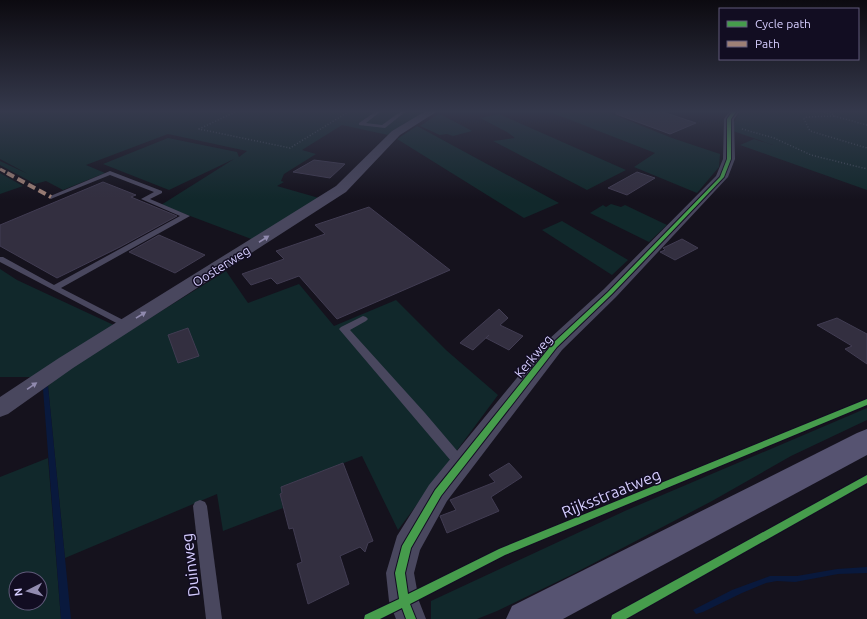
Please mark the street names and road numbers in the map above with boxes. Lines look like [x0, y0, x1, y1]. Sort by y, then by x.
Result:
street label: Oosterweg [190, 243, 252, 289]
street label: Kerkweg [511, 332, 555, 380]
street label: Rijksstraatweg [559, 465, 663, 521]
street label: Duinweg [177, 532, 203, 598]

